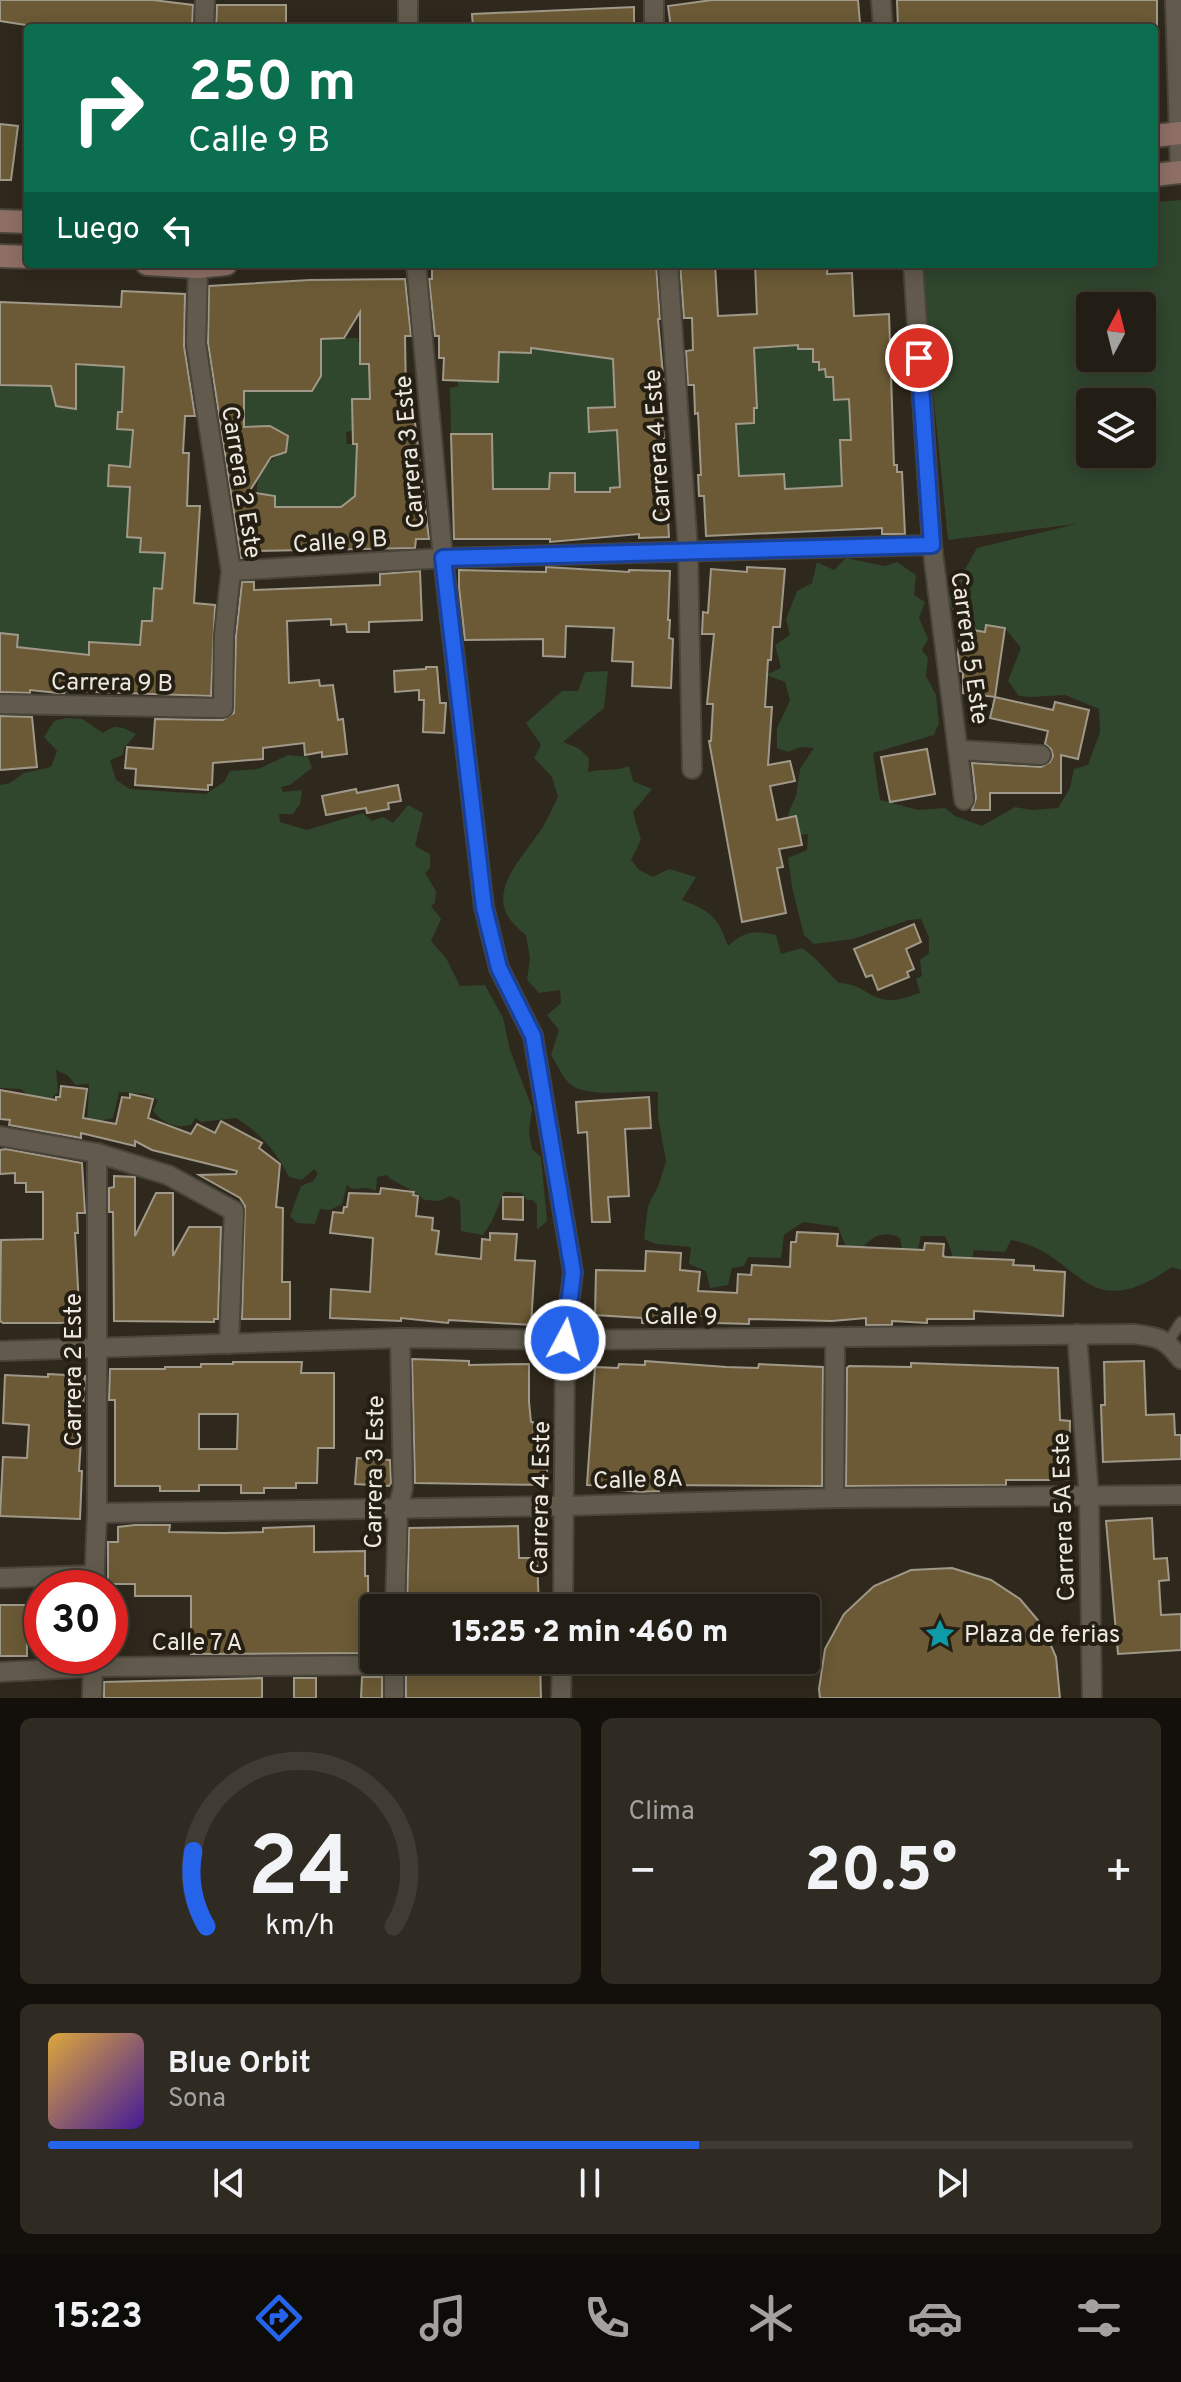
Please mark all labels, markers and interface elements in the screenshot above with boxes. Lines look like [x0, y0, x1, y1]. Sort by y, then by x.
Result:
text: 250 m [188, 50, 356, 120]
icon: right [56, 56, 160, 160]
text: Calle 9 B [188, 119, 331, 165]
icon: left [156, 208, 200, 252]
text: Luego [56, 212, 140, 249]
north arrow [1076, 292, 1156, 372]
map controls [1076, 292, 1156, 468]
pin [885, 324, 953, 392]
icon: arrive [897, 336, 941, 380]
street label: Carrera 4 Este [639, 368, 679, 524]
street label: Carrera 3 Este [389, 374, 433, 530]
button: layers [1076, 388, 1156, 468]
street label: Carrera 2 Este [213, 404, 267, 561]
street label: Calle 9 B [292, 525, 389, 561]
street label: Carrera 5 Este [942, 570, 994, 727]
street label: Carrera 9 B [51, 668, 173, 700]
street label: Carrera 2 Este [60, 1293, 90, 1447]
position arrow [523, 1298, 607, 1382]
street label: Calle 9 [644, 1303, 718, 1333]
street label: Carrera 3 Este [360, 1395, 392, 1549]
street label: Carrera 4 Este [526, 1421, 558, 1575]
street label: Carrera 5A Este [1047, 1432, 1083, 1602]
street label: Calle 8A [593, 1464, 684, 1498]
speed limit sign: 30 [24, 1570, 128, 1674]
text: 15:25 · 2 min · 460 m [452, 1615, 728, 1652]
place icon: Plaza de ferias [923, 1617, 957, 1651]
place label: Plaza de ferias [964, 1621, 1120, 1651]
street label: Calle 7 A [152, 1629, 242, 1659]
text: Clima [629, 1796, 695, 1829]
text: 24 [248, 1820, 352, 1925]
text: 20.5° [804, 1836, 957, 1912]
text: − [629, 1846, 657, 1902]
text: + [1105, 1846, 1133, 1902]
text: km/h [266, 1909, 335, 1945]
text: Blue Orbit [168, 2046, 311, 2083]
text: Sona [168, 2083, 226, 2116]
icon: previous [207, 2161, 251, 2205]
icon: pause [568, 2161, 612, 2205]
icon: next [930, 2161, 974, 2205]
icon: directions [251, 2290, 307, 2346]
icon: music [415, 2290, 471, 2346]
icon: phone [579, 2290, 635, 2346]
icon: climate [743, 2290, 799, 2346]
icon: car [907, 2290, 963, 2346]
icon: filters [1071, 2290, 1127, 2346]
text: 15:23 [54, 2295, 143, 2341]

